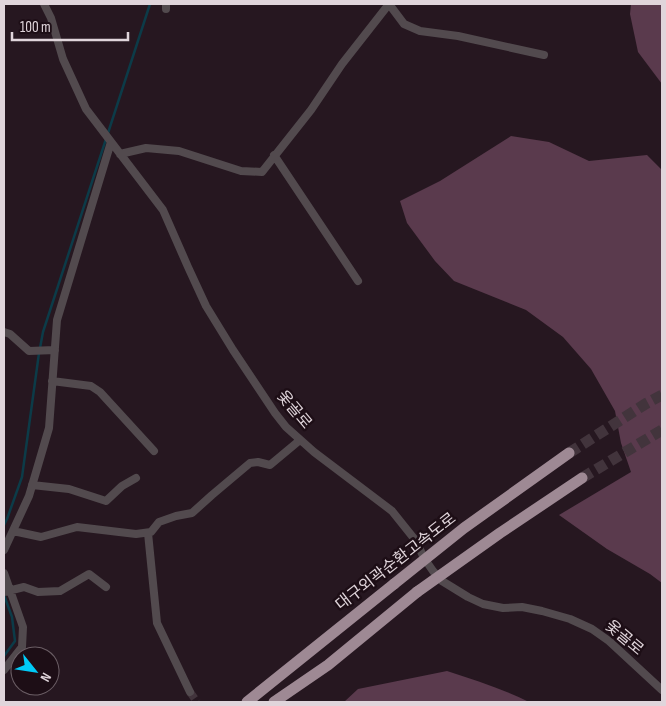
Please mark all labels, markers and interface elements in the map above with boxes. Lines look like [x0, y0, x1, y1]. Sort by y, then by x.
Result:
scale bar [12, 10, 129, 42]
text: 100 m [20, 18, 51, 37]
street label: 옻골로 [273, 387, 316, 433]
street label: 대구외곽순환고속도로 [332, 509, 460, 615]
street label: 옻골로 [601, 617, 647, 660]
north arrow [10, 646, 60, 696]
text: N [37, 670, 55, 685]

